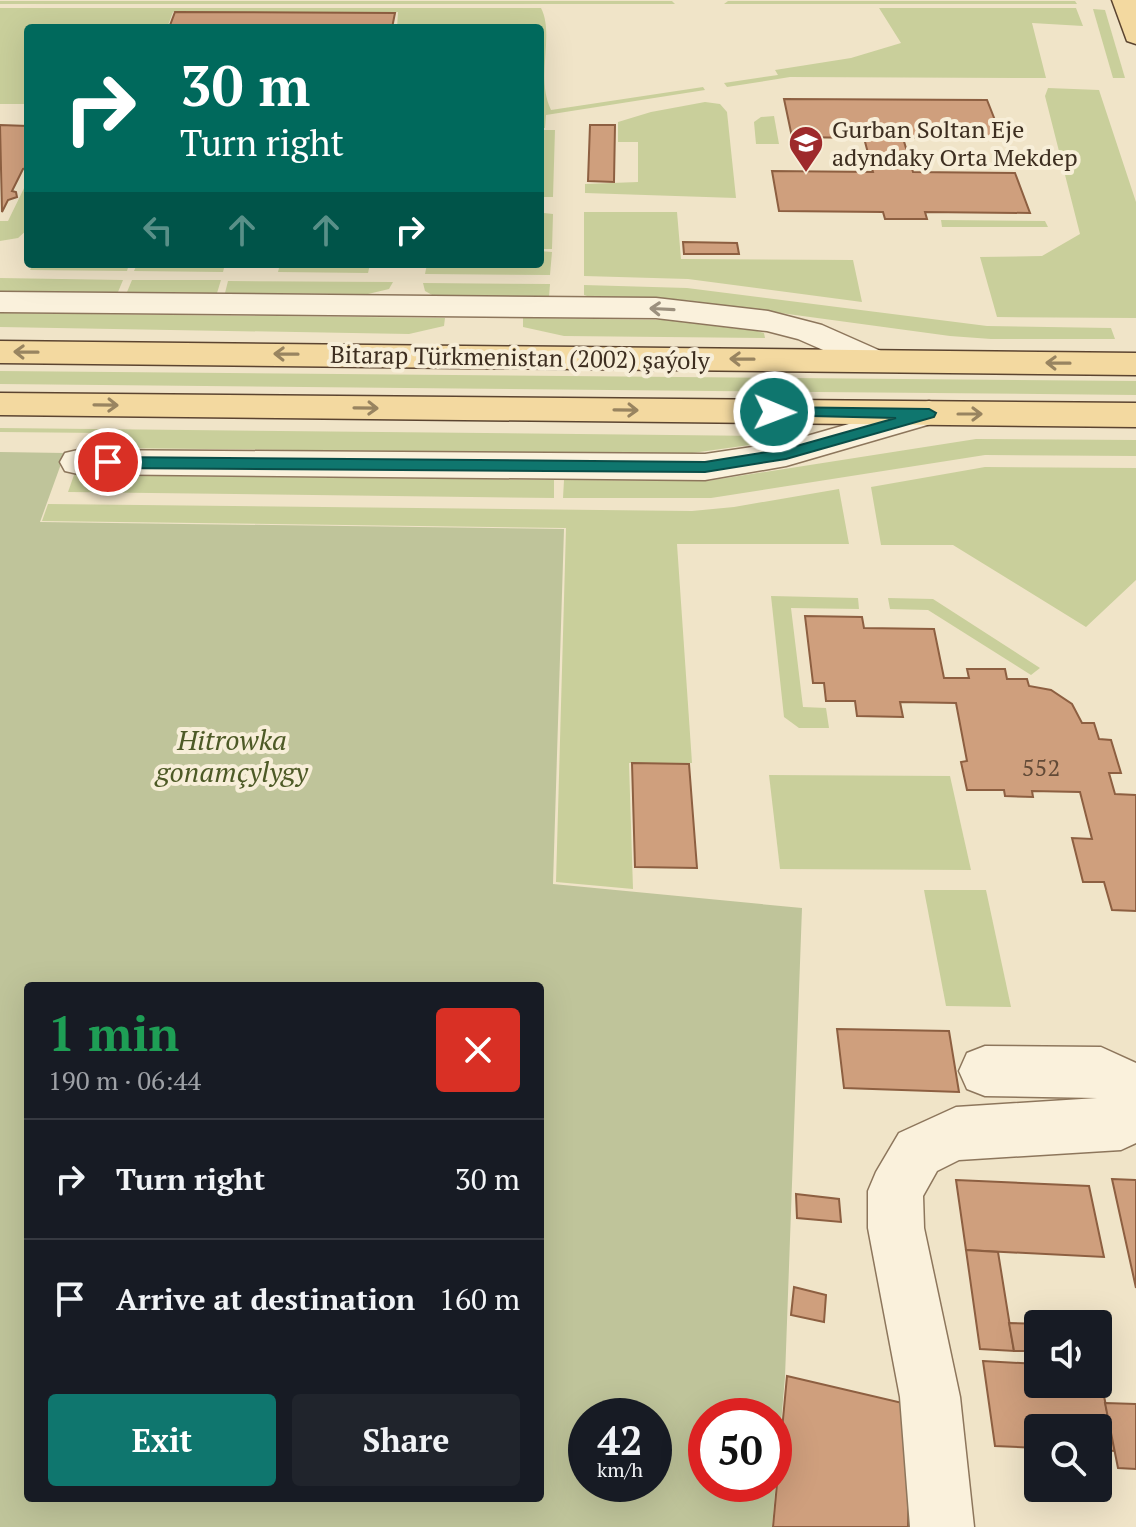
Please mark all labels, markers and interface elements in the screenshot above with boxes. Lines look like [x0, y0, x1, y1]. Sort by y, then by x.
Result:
text: 30 m [180, 48, 310, 122]
icon: right [48, 56, 152, 160]
place label: Gurban Soltan Eje adyndaky Orta Mekdep [832, 113, 1078, 173]
text: Turn right [180, 119, 344, 166]
school or university icon: Gurban Soltan Eje adyndaky Orta Mekdep [787, 124, 825, 174]
icon: left [136, 208, 180, 252]
icon: ahead [220, 208, 264, 252]
icon: ahead [304, 208, 348, 252]
icon: right [388, 208, 432, 252]
one-way arrow [649, 301, 676, 316]
street label: Bitarap Türkmenistan (2002) şaýoly [330, 338, 711, 376]
one-way arrow [13, 344, 40, 360]
one-way arrow [273, 347, 300, 362]
one-way arrow [729, 351, 756, 367]
one-way arrow [1045, 355, 1072, 370]
position arrow [732, 370, 816, 454]
one-way arrow [92, 397, 119, 413]
one-way arrow [352, 400, 379, 415]
one-way arrow [612, 402, 639, 418]
one-way arrow [956, 406, 983, 422]
pin [74, 428, 142, 496]
icon: arrive [86, 440, 130, 484]
park label: Hitrowka gonamçylygy [154, 721, 309, 790]
house number: 552 [1022, 751, 1060, 783]
text: 1 min [48, 1001, 179, 1065]
button: close [436, 1008, 520, 1092]
text: 190 m · 06:44 [48, 1063, 201, 1097]
icon: right [48, 1157, 92, 1201]
text: Turn right [116, 1159, 265, 1199]
text: 30 m [455, 1159, 520, 1199]
icon: arrive [48, 1277, 92, 1321]
text: Arrive at destination [116, 1279, 415, 1319]
text: 160 m [439, 1279, 520, 1319]
map controls [1024, 1310, 1112, 1502]
button: sound [1024, 1310, 1112, 1398]
button: Exit [48, 1394, 276, 1486]
button: Share [292, 1394, 520, 1486]
speed limit sign: 50 [688, 1398, 792, 1502]
text: 42 [597, 1413, 643, 1466]
button: search [1024, 1414, 1112, 1502]
text: km/h [597, 1456, 643, 1483]

